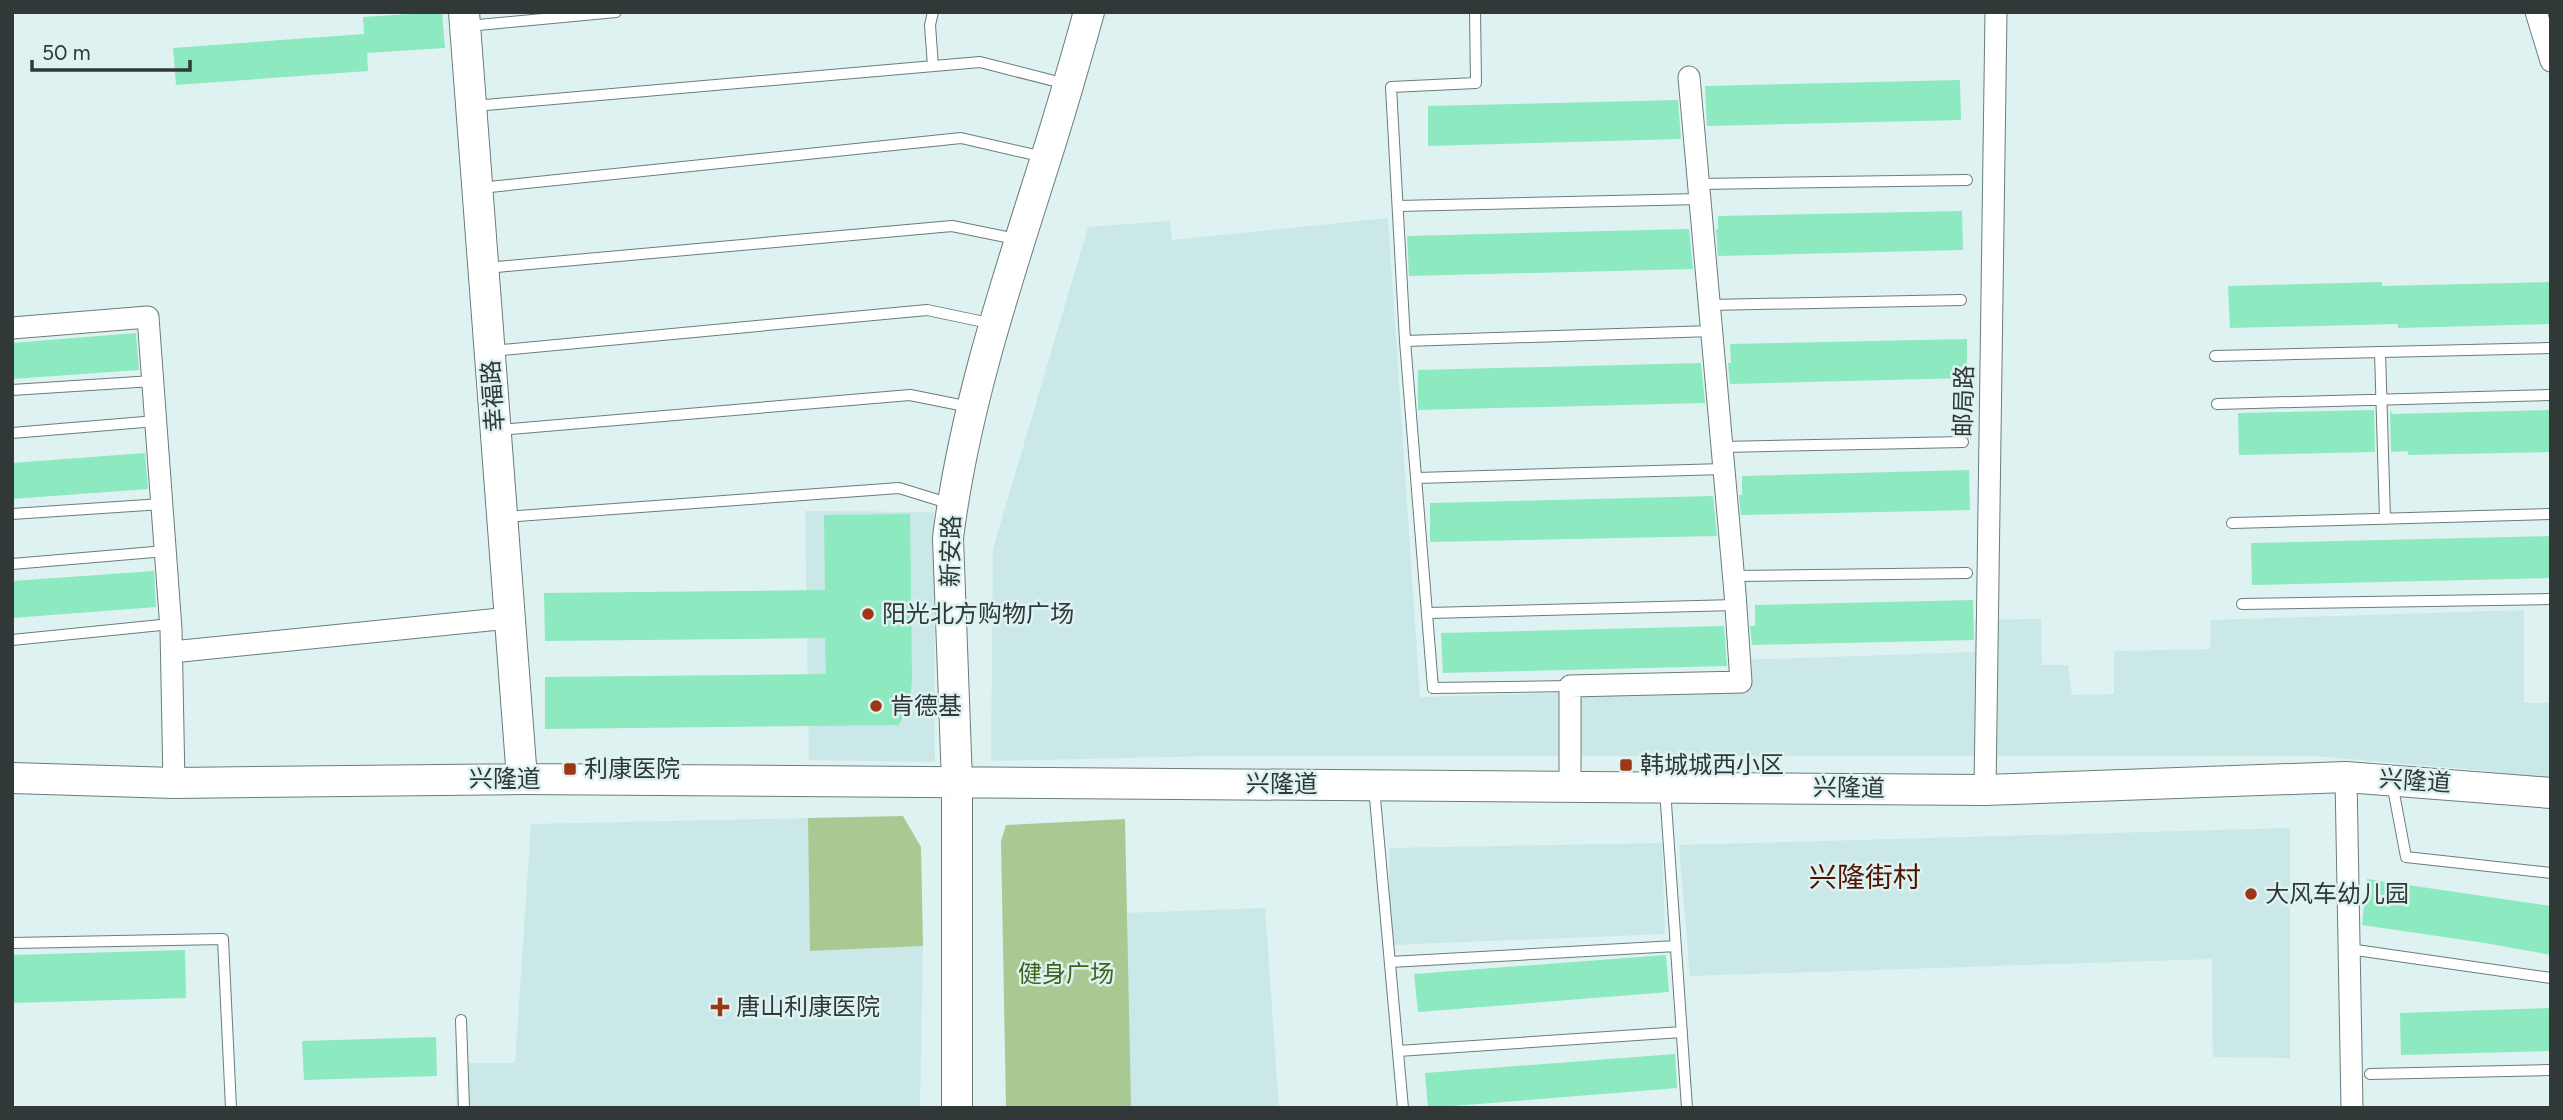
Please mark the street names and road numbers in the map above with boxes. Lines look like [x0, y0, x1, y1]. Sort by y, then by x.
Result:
street label: 幸福路 [476, 359, 509, 433]
street label: 邮局路 [1948, 365, 1979, 437]
street label: 新安路 [935, 515, 966, 587]
street label: 兴隆道 [469, 764, 541, 793]
street label: 兴隆道 [2378, 764, 2452, 797]
street label: 兴隆道 [1246, 769, 1318, 798]
street label: 兴隆道 [1813, 772, 1885, 803]

